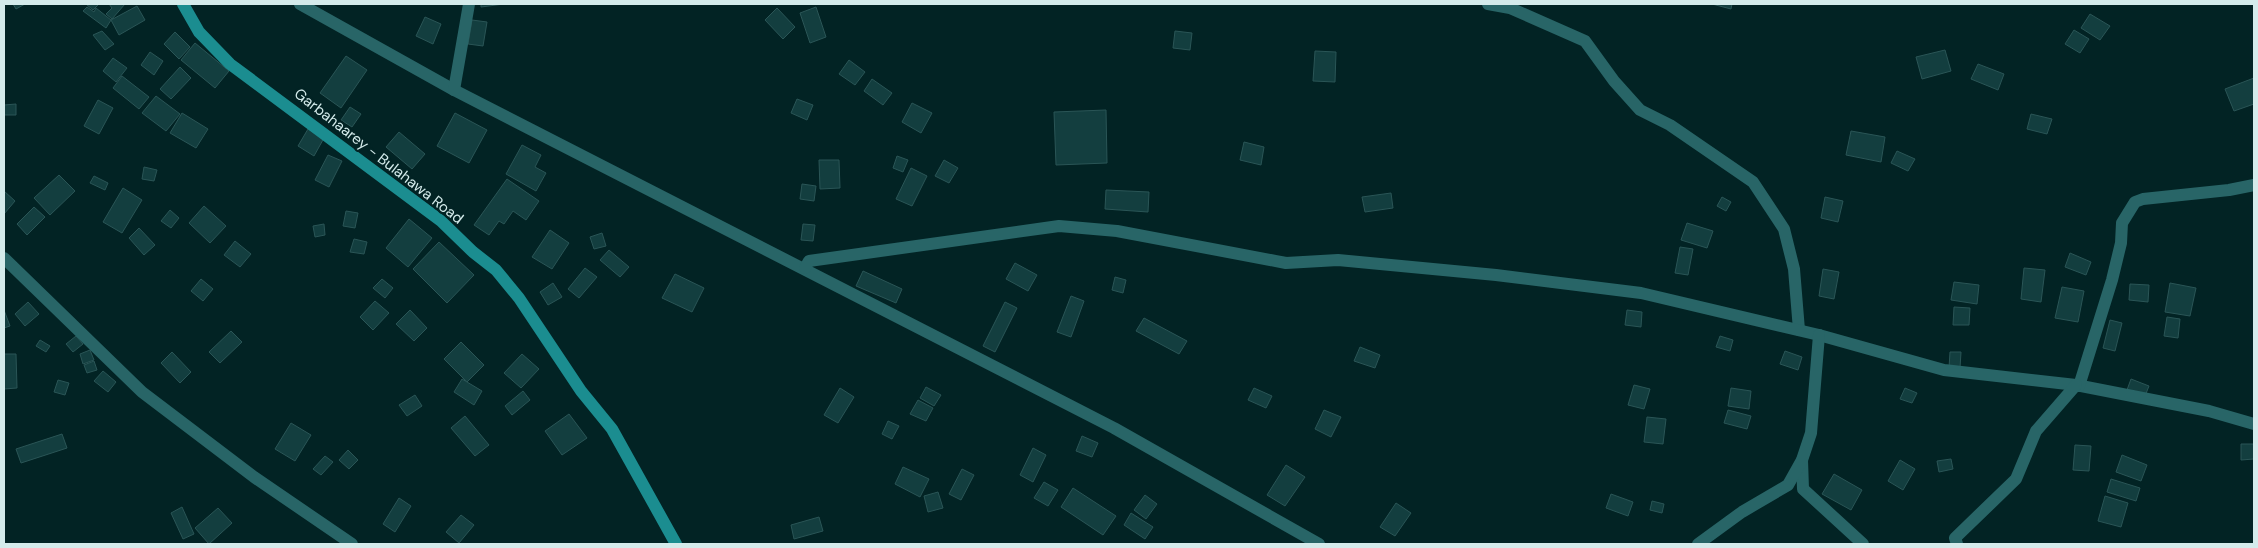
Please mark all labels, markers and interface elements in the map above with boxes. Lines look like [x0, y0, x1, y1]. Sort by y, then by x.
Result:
street label: Garbahaarey - Bulahawa Road [290, 84, 468, 228]

